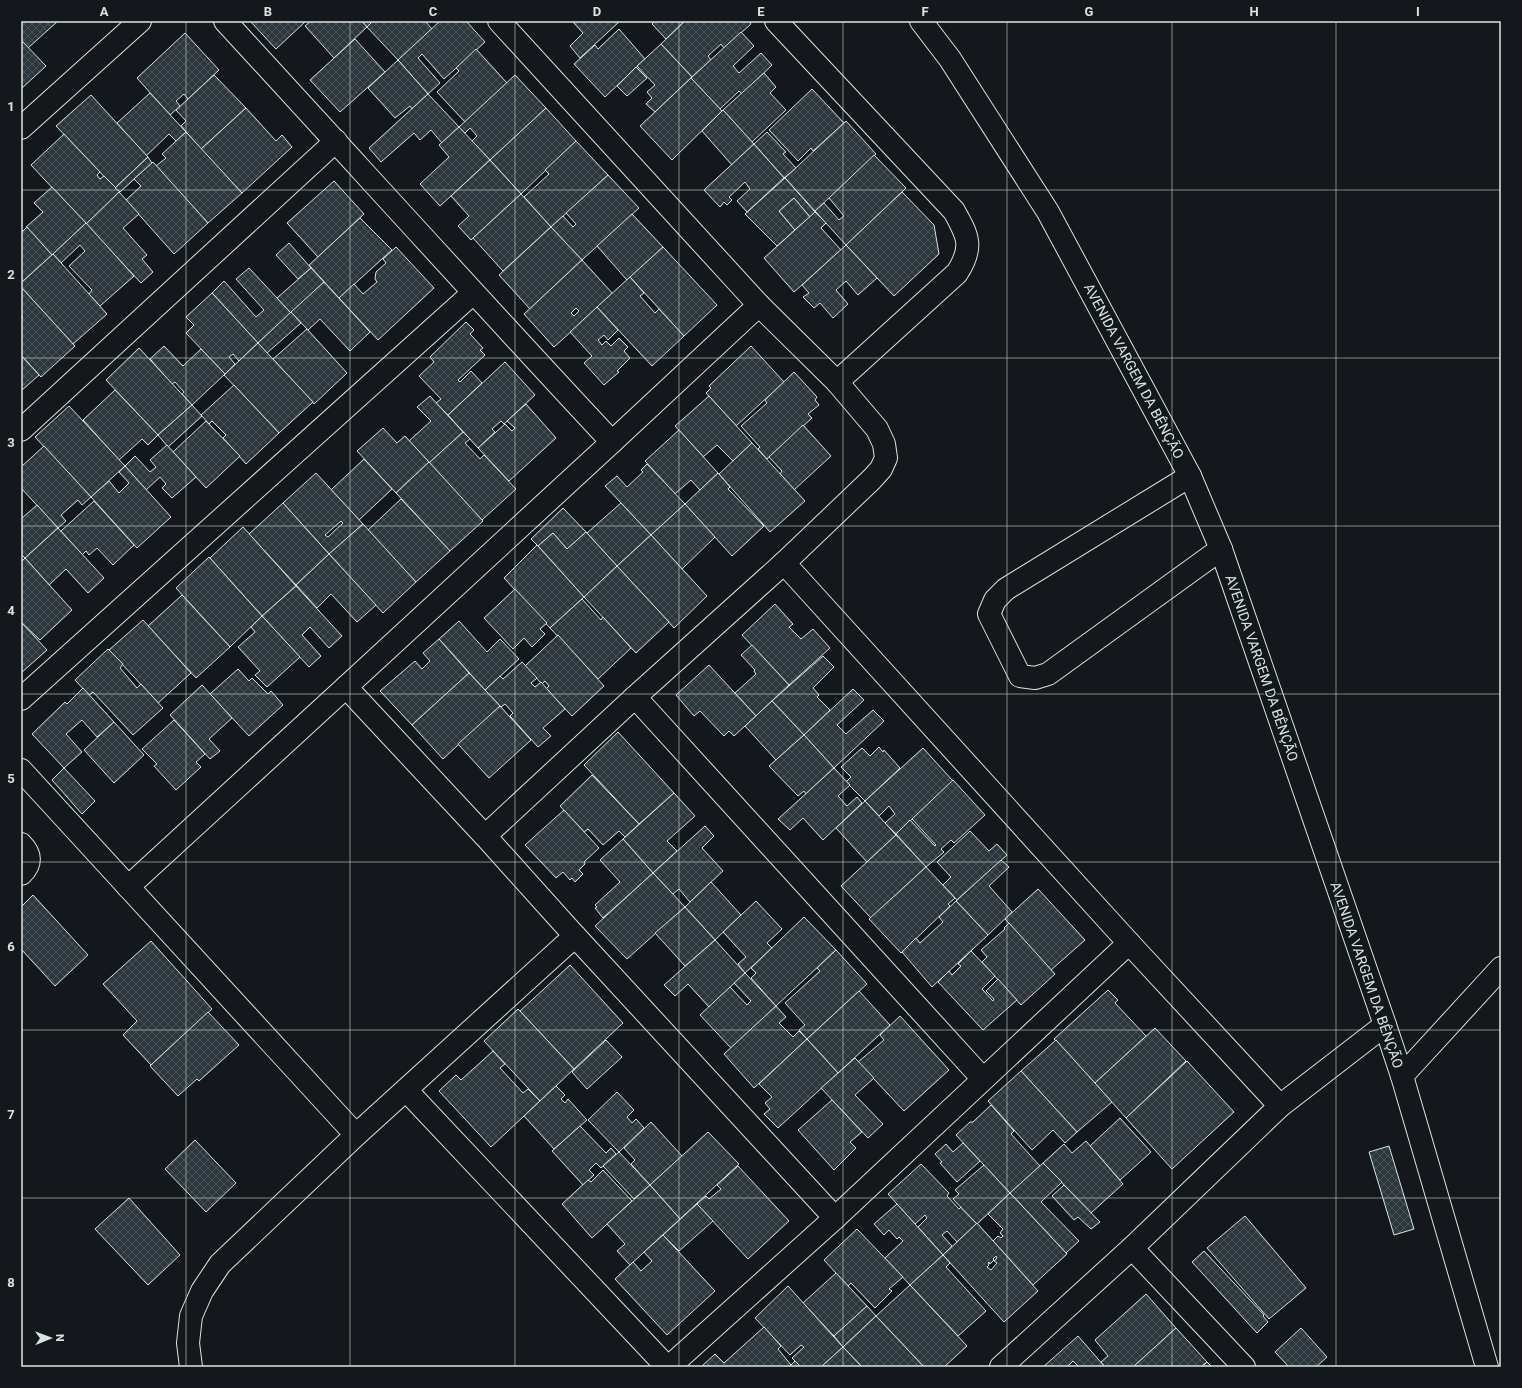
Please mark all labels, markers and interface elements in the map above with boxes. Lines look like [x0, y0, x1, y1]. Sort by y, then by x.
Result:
text: A [100, 4, 109, 19]
text: B [264, 4, 272, 19]
text: C [429, 4, 438, 19]
text: D [593, 4, 601, 19]
text: E [757, 4, 765, 19]
text: F [921, 4, 929, 19]
text: G [1085, 4, 1094, 19]
text: H [1249, 4, 1259, 19]
text: I [1416, 4, 1420, 19]
text: 1 [7, 99, 15, 114]
text: 2 [7, 267, 15, 282]
street label: AVENIDA VARGEM DA BÊNÇÃO [1081, 280, 1188, 461]
text: 3 [7, 435, 15, 450]
street label: AVENIDA VARGEM DA BÊNÇÃO [1222, 572, 1302, 763]
text: 4 [7, 603, 15, 618]
text: 5 [7, 771, 15, 786]
street label: AVENIDA VARGEM DA BÊNÇÃO [1327, 879, 1407, 1070]
text: 6 [7, 939, 15, 954]
text: 7 [7, 1107, 15, 1122]
text: 8 [7, 1275, 15, 1290]
north arrow [30, 1318, 70, 1358]
text: N [53, 1334, 66, 1342]

